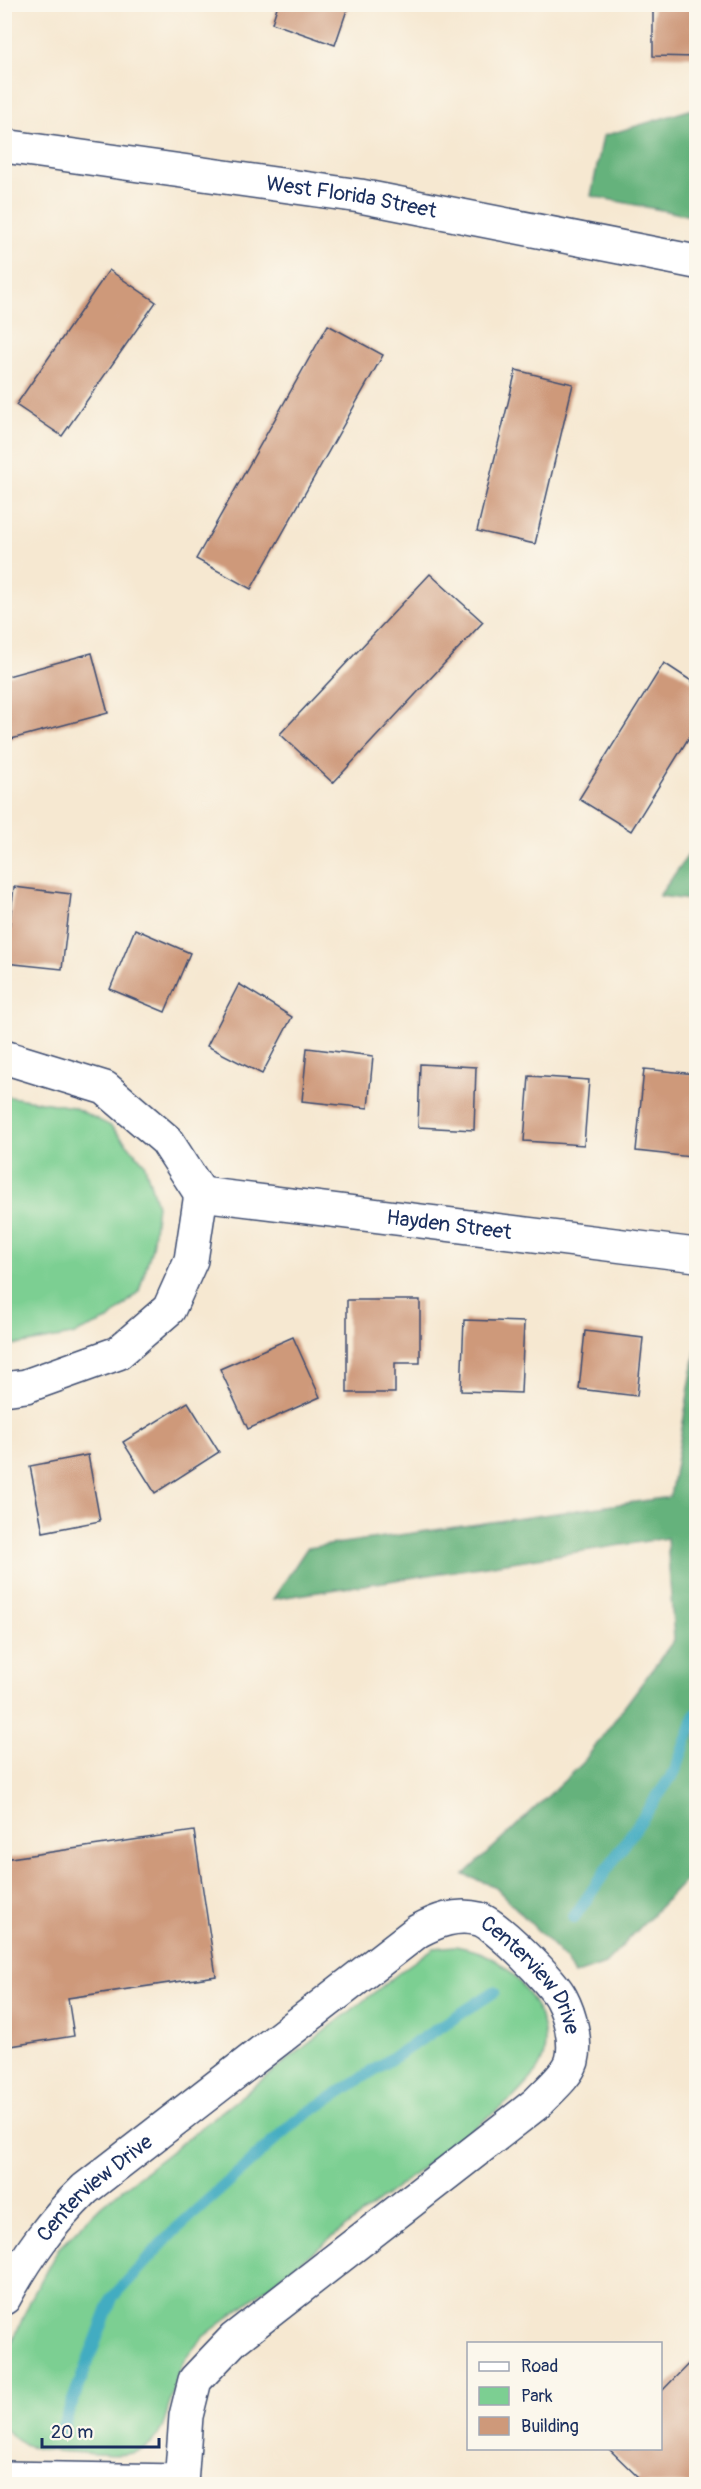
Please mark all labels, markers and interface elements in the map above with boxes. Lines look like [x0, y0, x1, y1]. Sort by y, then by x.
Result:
street label: West Florida Street [264, 169, 439, 224]
street label: Hayden Street [385, 1203, 514, 1246]
street label: Centerview Drive [476, 1909, 586, 2037]
street label: Centerview Drive [31, 2128, 158, 2247]
legend [467, 2342, 662, 2450]
text: Road [521, 2355, 558, 2378]
text: Park [521, 2385, 553, 2408]
scale bar [42, 2411, 159, 2449]
text: Building [521, 2415, 579, 2438]
text: 20 m [51, 2421, 93, 2444]

